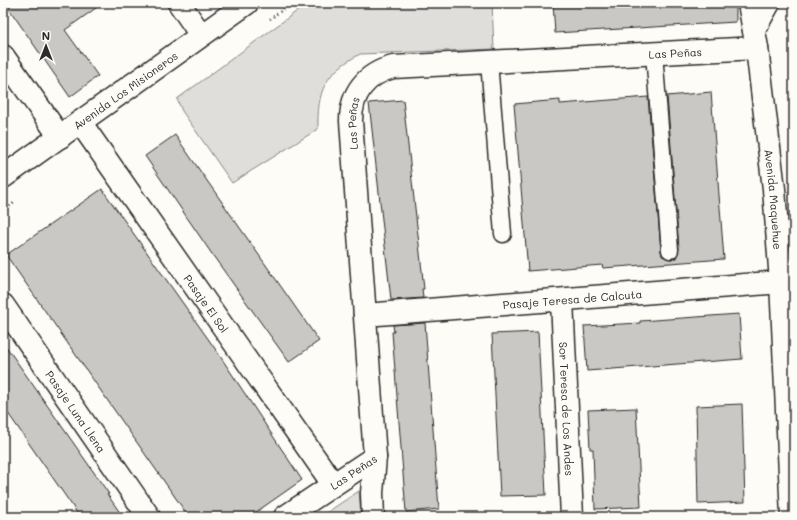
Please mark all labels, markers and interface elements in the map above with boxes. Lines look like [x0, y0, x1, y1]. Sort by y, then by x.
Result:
north arrow [26, 26, 66, 66]
text: N [42, 28, 50, 43]
street label: Las Peñas [648, 43, 702, 61]
street label: Avenida Los Misioneros [70, 48, 180, 132]
street label: Las Peñas [343, 94, 363, 150]
street label: Avenida Maquehue [762, 148, 786, 250]
street label: Pasaje El Sol [181, 271, 232, 335]
street label: Pasaje Teresa de Calcuta [502, 286, 643, 312]
street label: Sor Teresa de Los Andes [556, 341, 578, 476]
street label: Pasaje Luna Llena [43, 367, 110, 455]
street label: Las Peñas [327, 450, 380, 493]

